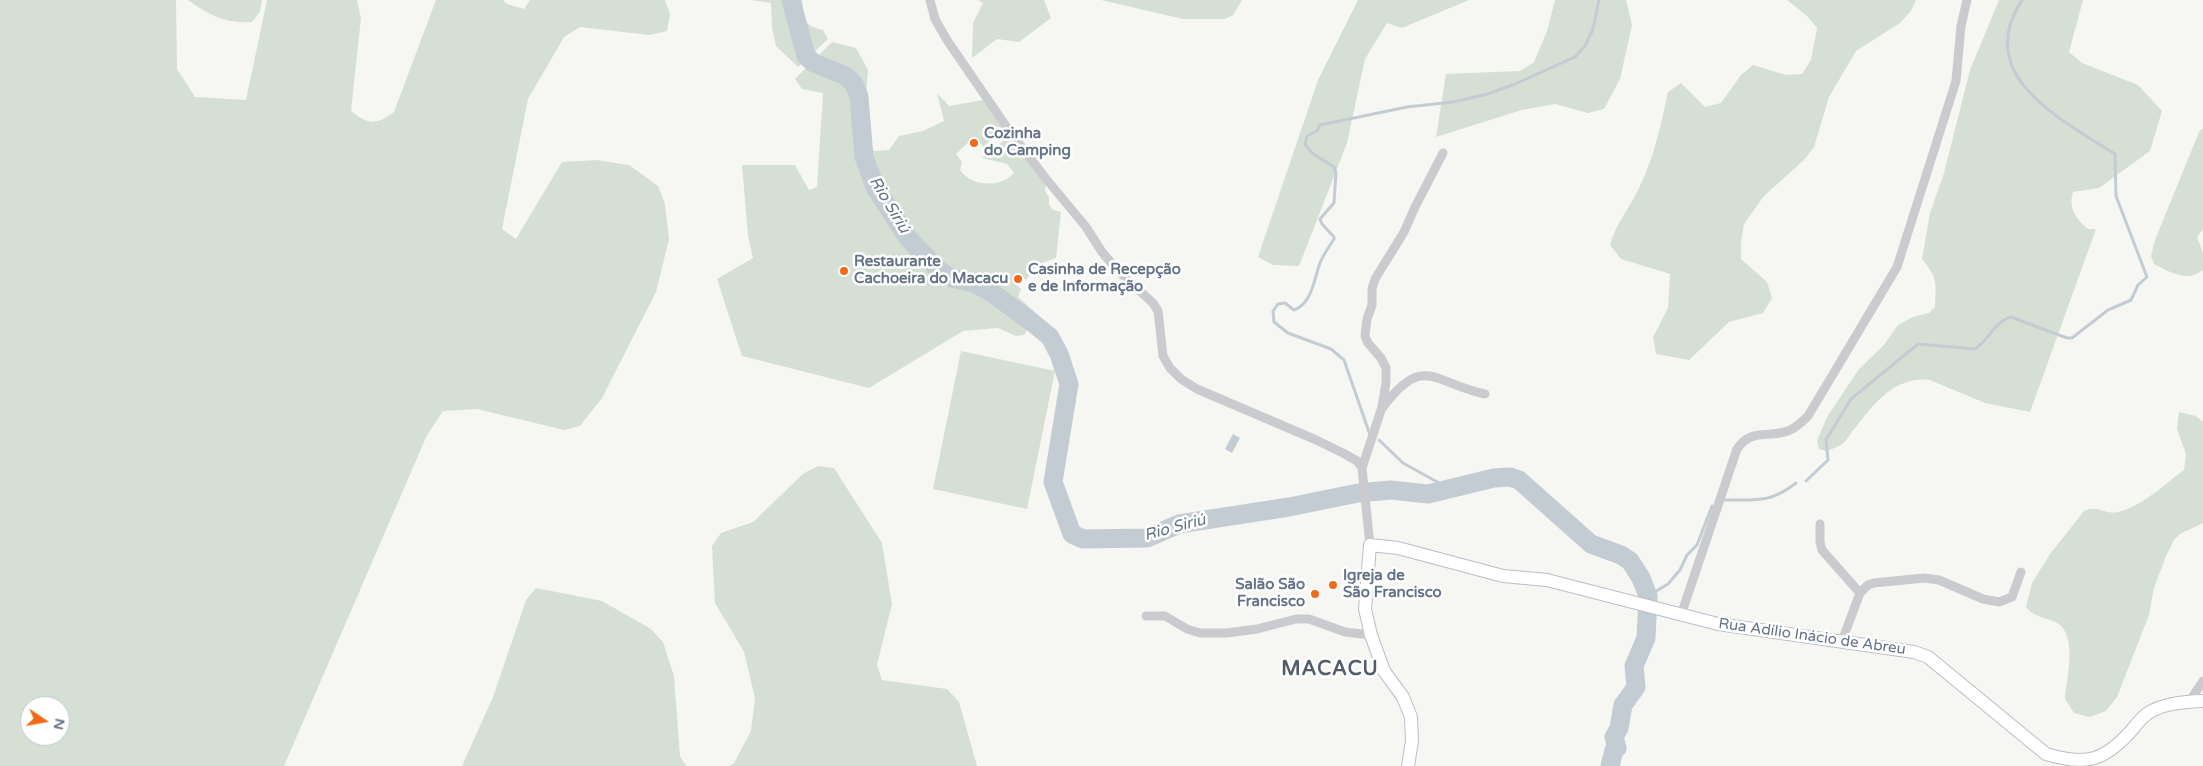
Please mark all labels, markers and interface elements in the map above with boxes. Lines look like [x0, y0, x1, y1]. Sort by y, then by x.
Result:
place label: Cozinha do Camping [984, 125, 1071, 160]
marker: Cozinha do Camping [968, 137, 980, 149]
water label: Rio Siriú [865, 173, 913, 237]
place label: Restaurante Cachoeira do Macacu [854, 253, 1008, 288]
place label: Casinha de Recepção e de Informação [1028, 261, 1181, 296]
marker: Restaurante Cachoeira do Macacu [838, 265, 850, 277]
marker: Casinha de Recepção e de Informação [1012, 273, 1024, 285]
water label: Rio Siriú [1142, 511, 1208, 545]
place label: Igreja de São Francisco [1343, 567, 1442, 602]
place label: Salão São Francisco [1235, 576, 1305, 611]
marker: Igreja de São Francisco [1327, 579, 1339, 591]
marker: Salão São Francisco [1309, 588, 1321, 600]
street label: Rua Adílio Inácio de Abreu [1717, 615, 1907, 659]
district label: MACACU [1280, 658, 1380, 682]
north arrow [20, 696, 70, 746]
text: N [50, 717, 69, 731]

